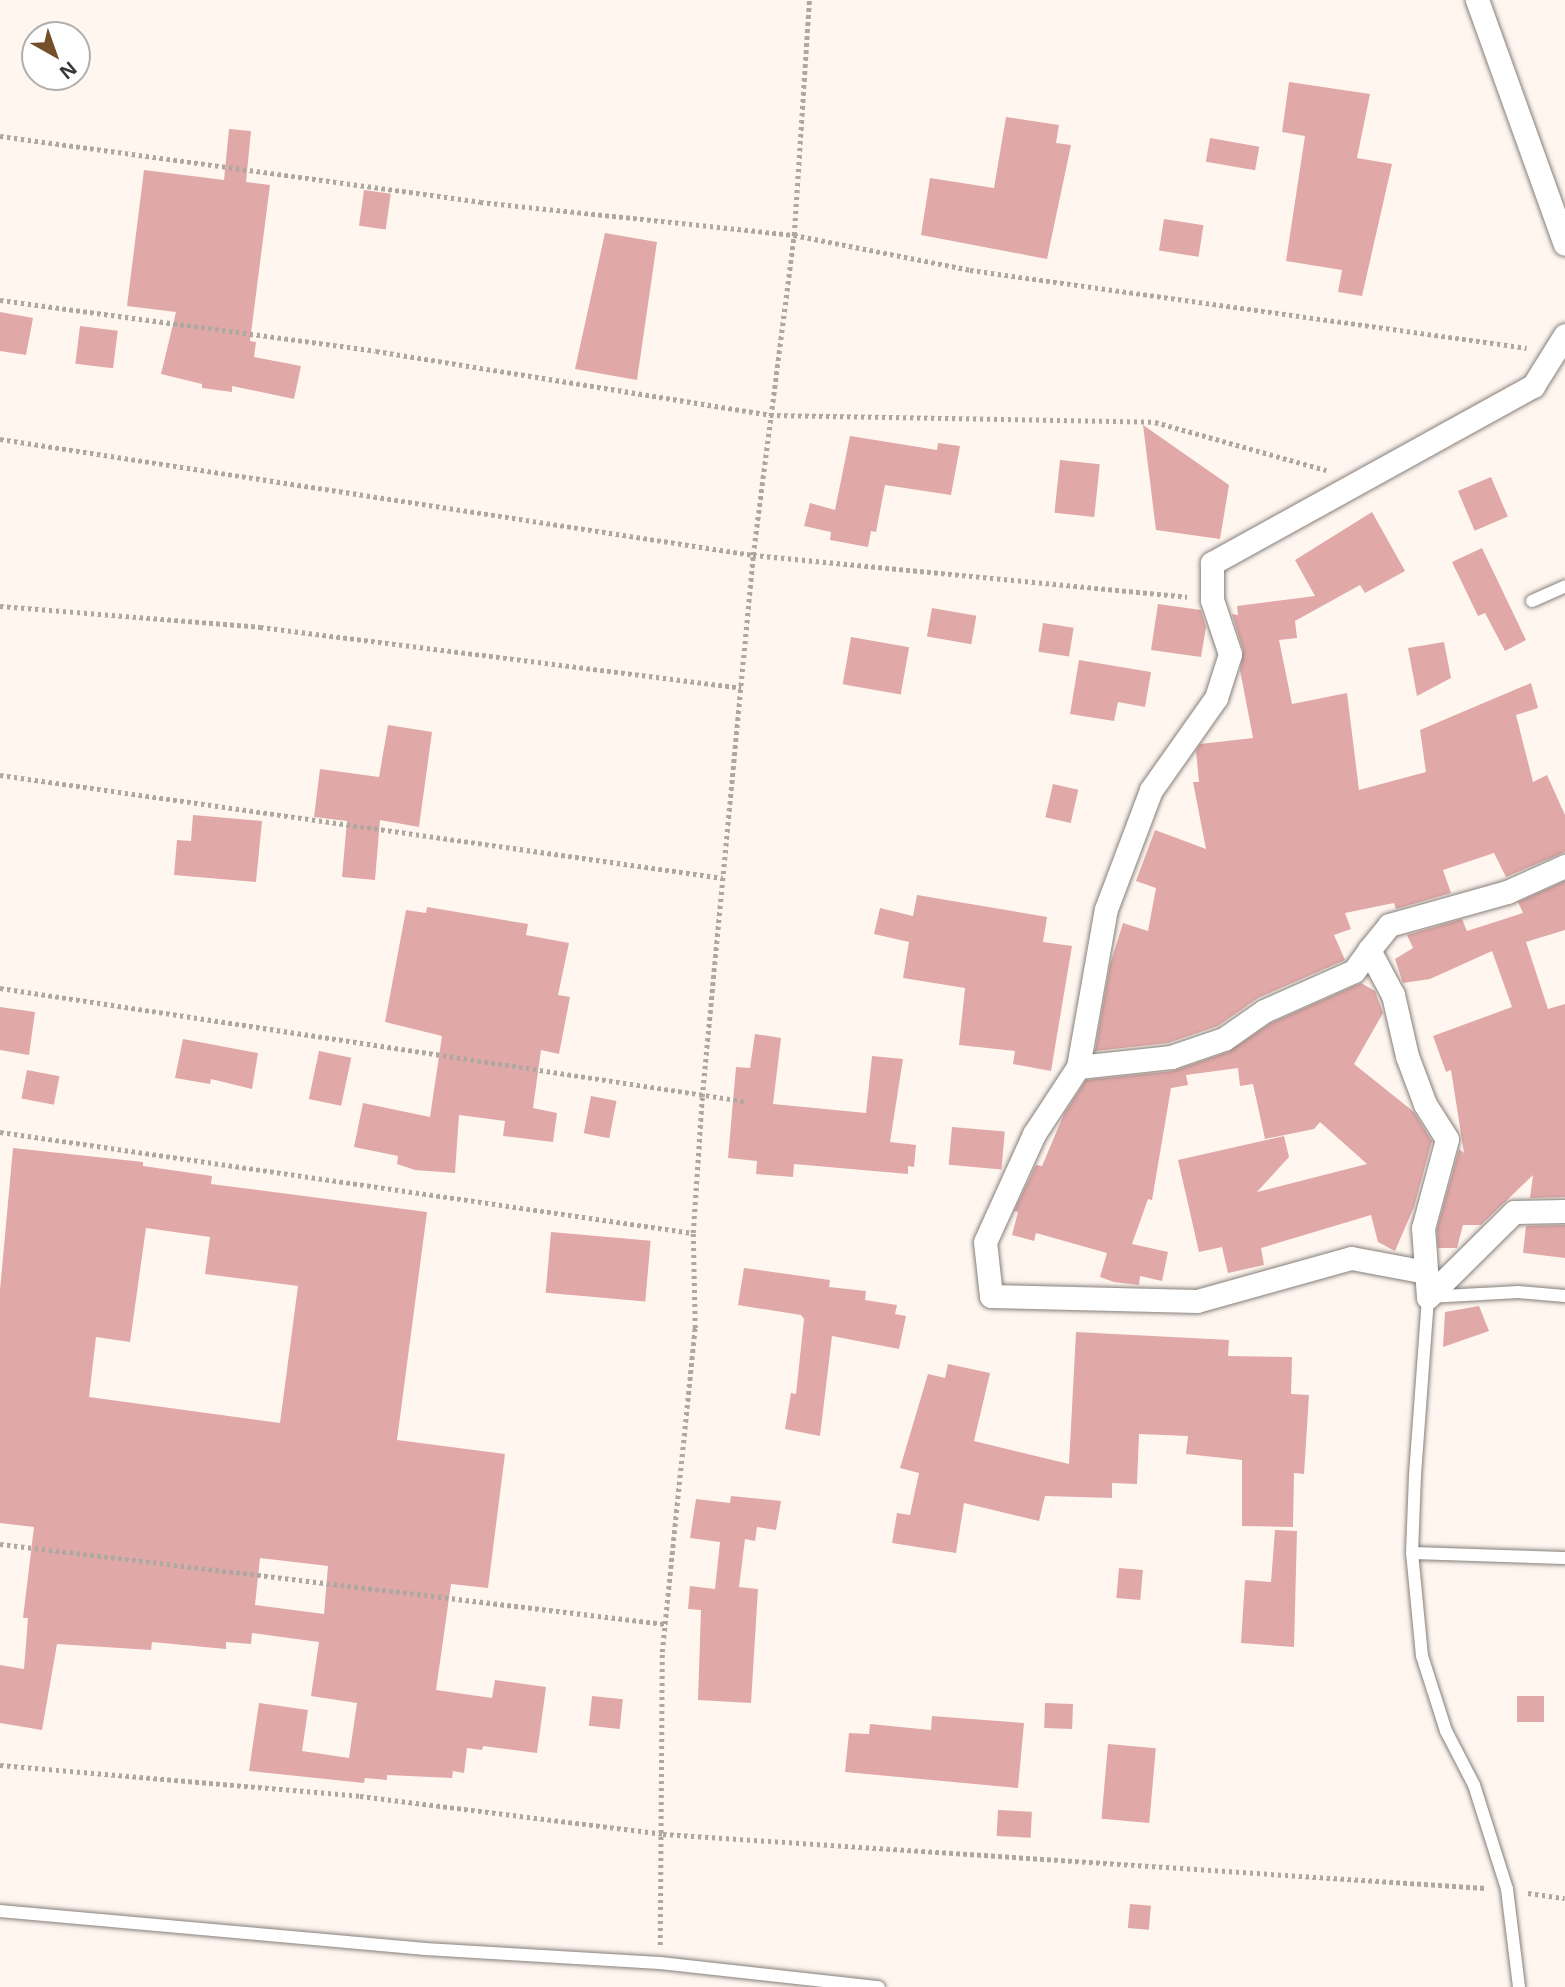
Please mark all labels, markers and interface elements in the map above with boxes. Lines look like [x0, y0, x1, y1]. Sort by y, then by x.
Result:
north arrow [21, 21, 91, 91]
text: N [54, 56, 82, 85]

